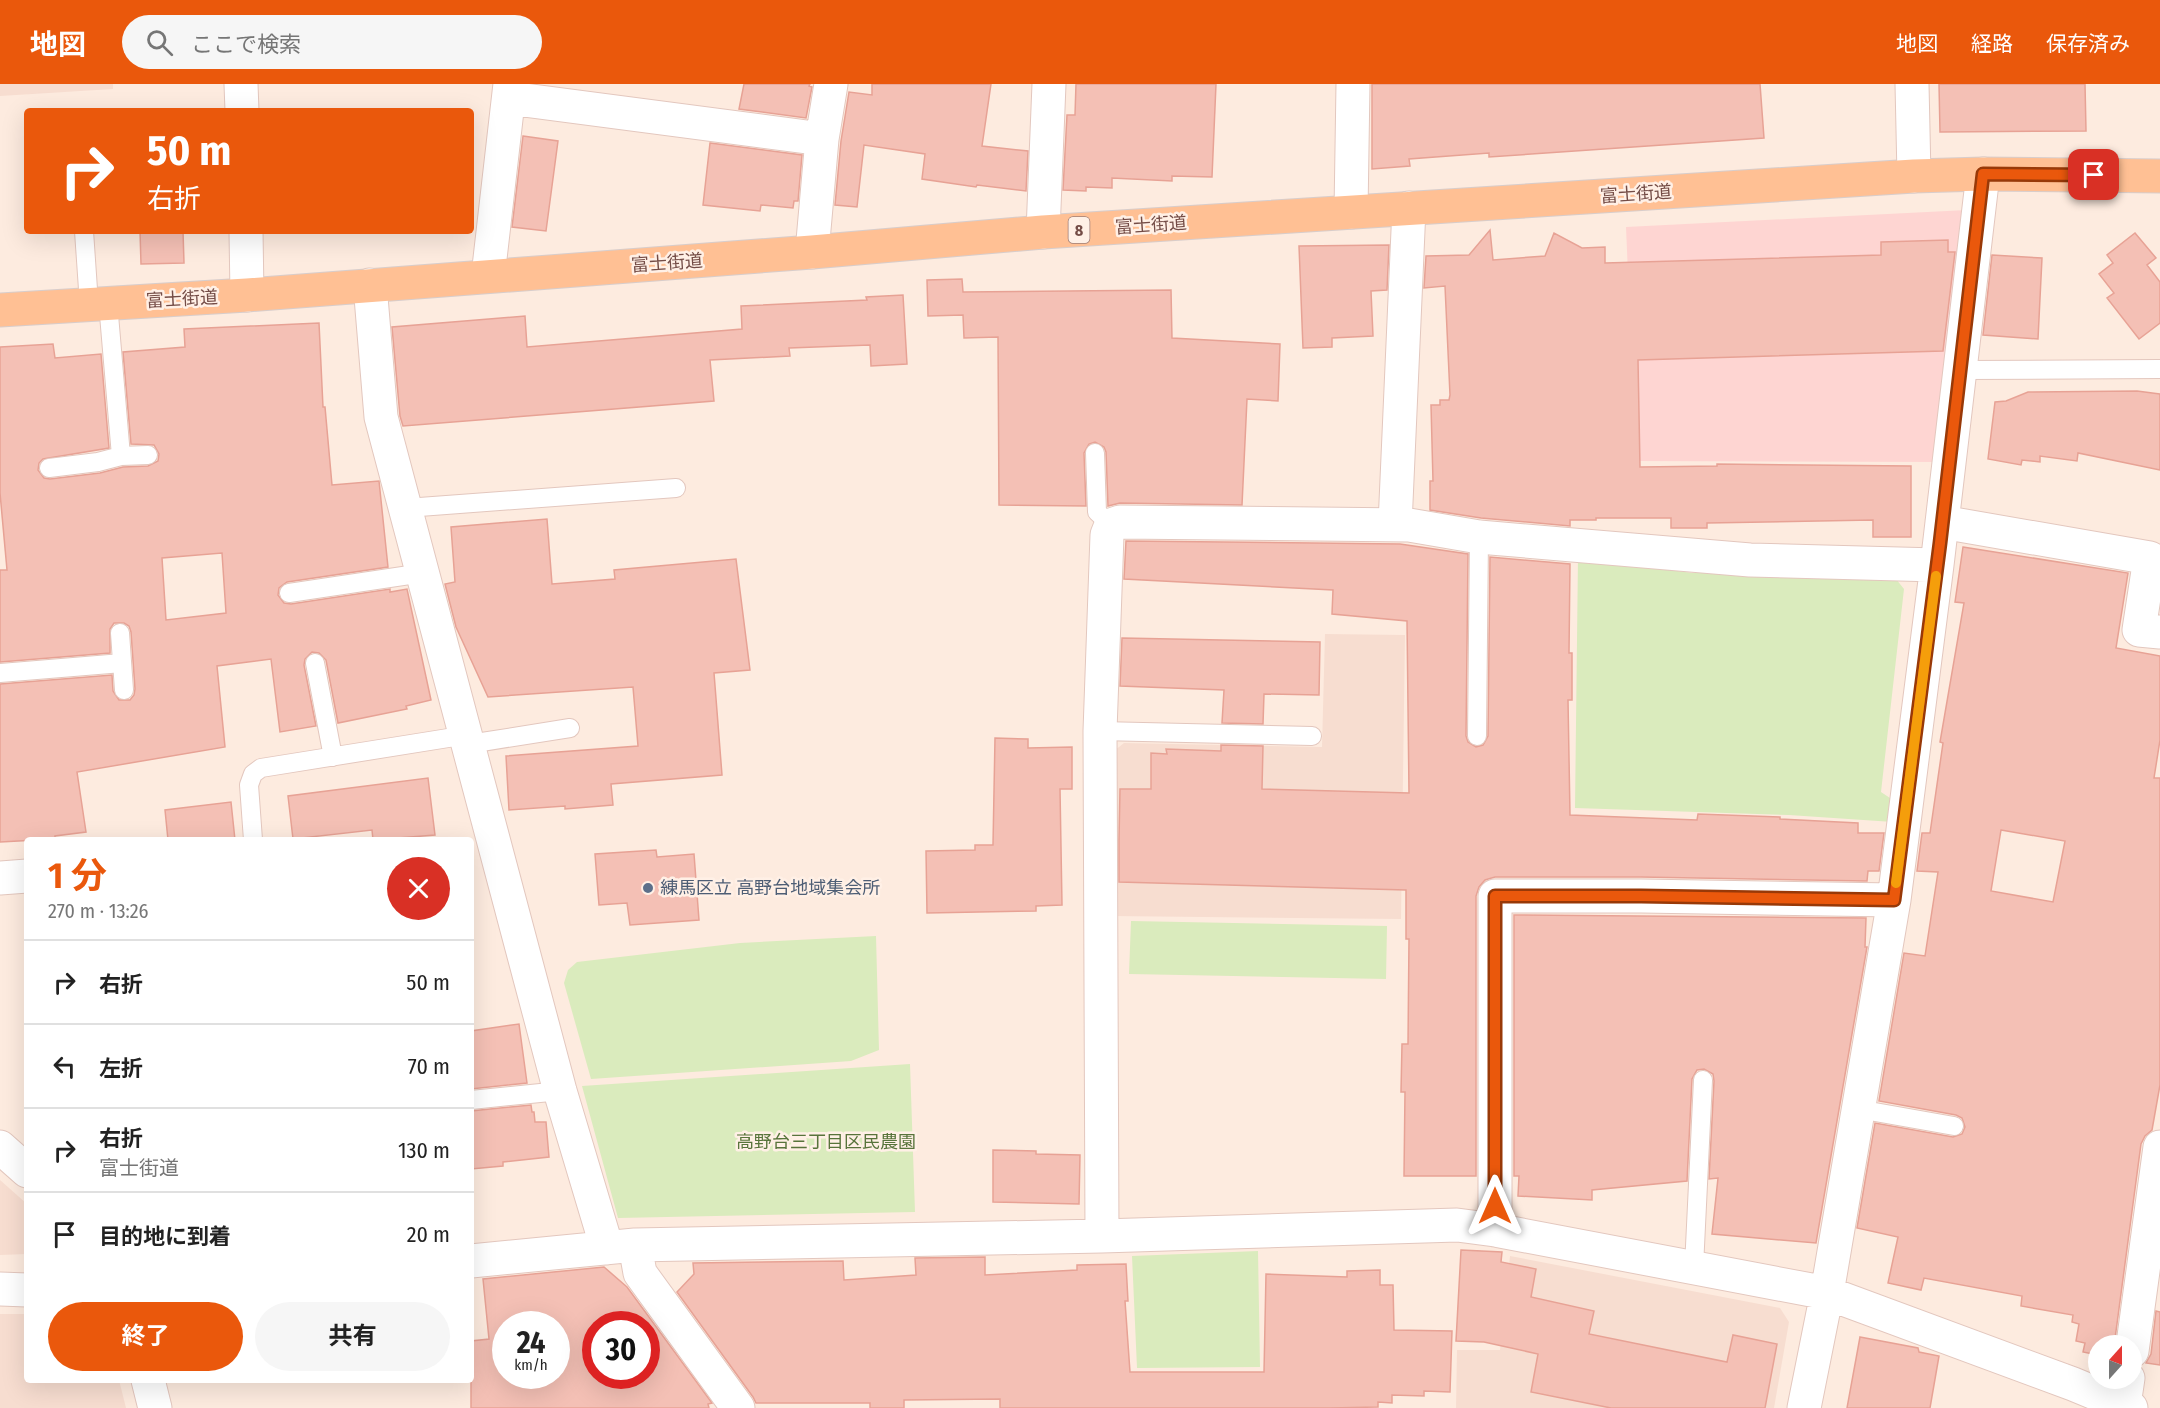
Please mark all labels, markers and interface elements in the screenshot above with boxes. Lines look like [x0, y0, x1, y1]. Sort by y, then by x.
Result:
search box [122, 15, 542, 69]
icon: search [143, 26, 176, 59]
text: 地図 [30, 28, 86, 61]
text: ここで検索 [191, 31, 301, 58]
text: 地図 [1896, 31, 1938, 57]
text: 経路 [1971, 31, 2013, 57]
text: 保存済み [2046, 31, 2130, 57]
text: 50 m [147, 126, 231, 176]
icon: right [48, 132, 126, 210]
pin [2068, 149, 2119, 200]
icon: arrive [2077, 158, 2110, 191]
street label: 富士街道 [1599, 181, 1673, 207]
text: 右折 [147, 183, 201, 215]
street label: 富士街道 [1114, 212, 1188, 238]
road number: 8 [1068, 217, 1090, 243]
street label: 富士街道 [630, 250, 704, 276]
street label: 富士街道 [145, 286, 219, 312]
text: 1 分 [48, 854, 107, 898]
button: close [387, 857, 450, 920]
place label: 練馬区立 高野台地域集会所 [660, 877, 880, 899]
marker: 練馬区立 高野台地域集会所 [641, 881, 655, 895]
text: 270 m · 13:26 [48, 899, 149, 923]
icon: right [48, 966, 81, 999]
text: 50 m [406, 969, 450, 996]
text: 右折 [99, 971, 143, 998]
icon: left [48, 1050, 81, 1083]
text: 70 m [408, 1053, 450, 1080]
text: 左折 [99, 1055, 143, 1082]
text: 右折 [99, 1125, 143, 1152]
park label: 高野台三丁目区民農園 [736, 1131, 916, 1153]
icon: right [48, 1134, 81, 1167]
text: 130 m [398, 1137, 450, 1164]
text: 富士街道 [99, 1156, 179, 1180]
position arrow [1463, 1174, 1527, 1238]
icon: arrive [48, 1218, 81, 1251]
text: 20 m [407, 1221, 450, 1248]
text: 目的地に到着 [99, 1223, 231, 1250]
button: 終了 [48, 1302, 243, 1371]
button: 共有 [255, 1302, 450, 1371]
speed limit sign: 30 [582, 1311, 660, 1389]
text: 24 [517, 1325, 545, 1361]
north arrow [2088, 1335, 2142, 1389]
map controls [2088, 1335, 2142, 1389]
text: km/h [514, 1356, 548, 1374]

